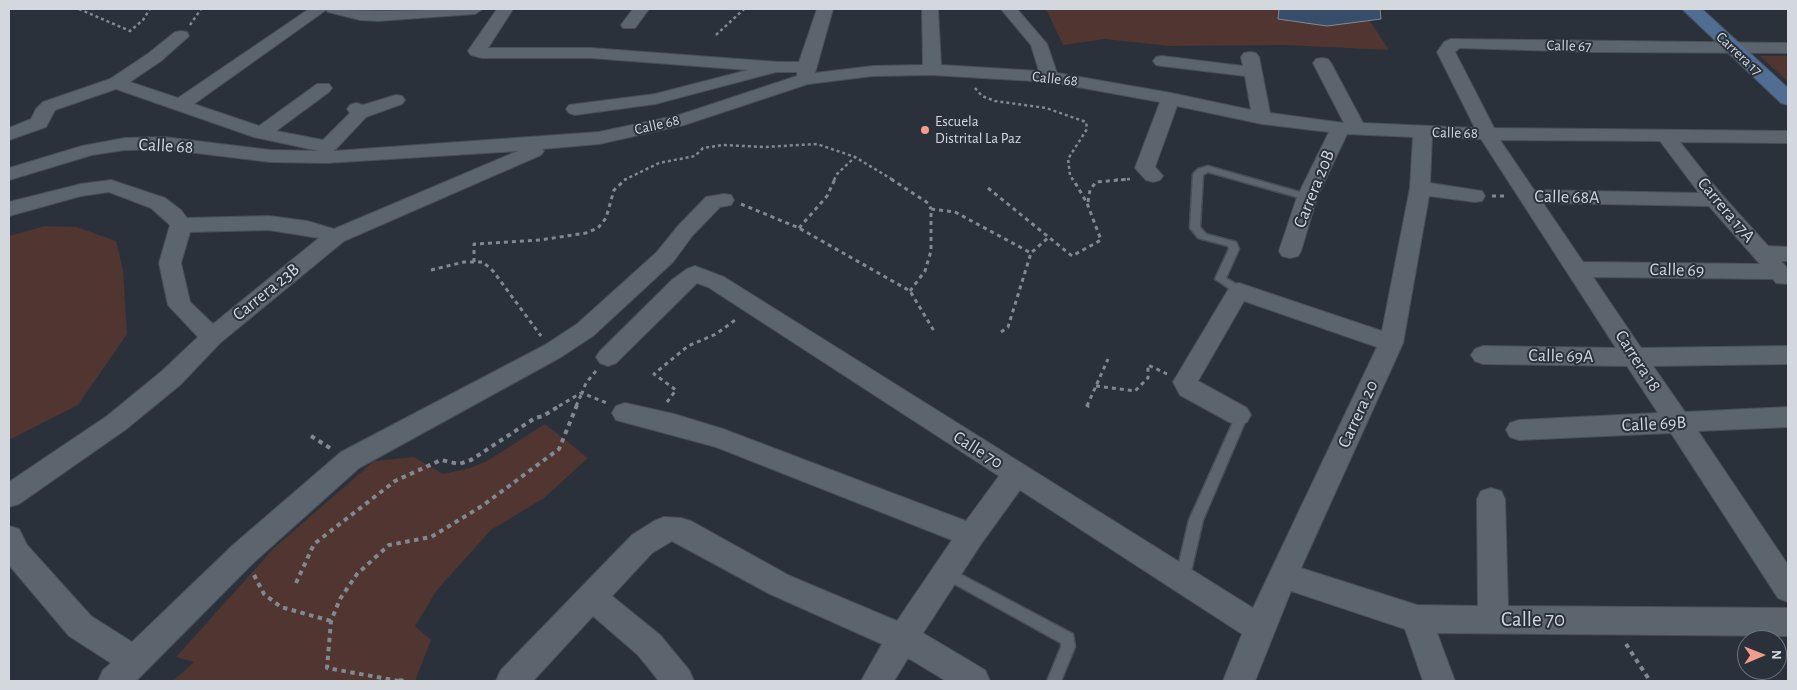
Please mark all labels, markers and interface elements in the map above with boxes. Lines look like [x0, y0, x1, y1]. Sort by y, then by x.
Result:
street label: Carrera 17 [1712, 28, 1766, 80]
street label: Calle 67 [1546, 37, 1592, 55]
street label: Calle 68 [1031, 68, 1079, 90]
street label: Calle 68 [633, 111, 681, 139]
place label: Escuela Distrital La Paz [935, 112, 1021, 147]
marker: Escuela Distrital La Paz [919, 124, 931, 136]
street label: Calle 68 [1432, 124, 1478, 142]
street label: Calle 68 [138, 134, 194, 158]
street label: Carrera 20B [1289, 147, 1339, 231]
street label: Carrera 17A [1693, 173, 1759, 247]
street label: Calle 68A [1534, 186, 1600, 208]
street label: Carrera 23B [228, 259, 304, 325]
street label: Calle 69 [1649, 259, 1705, 281]
street label: Carrera 18 [1610, 326, 1666, 396]
street label: Calle 69A [1528, 345, 1594, 367]
street label: Carrera 20 [1333, 377, 1383, 451]
street label: Calle 69B [1621, 412, 1687, 436]
street label: Calle 70 [949, 426, 1007, 474]
street label: Calle 70 [1501, 607, 1565, 633]
north arrow [1737, 630, 1787, 680]
text: N [1769, 650, 1783, 660]

